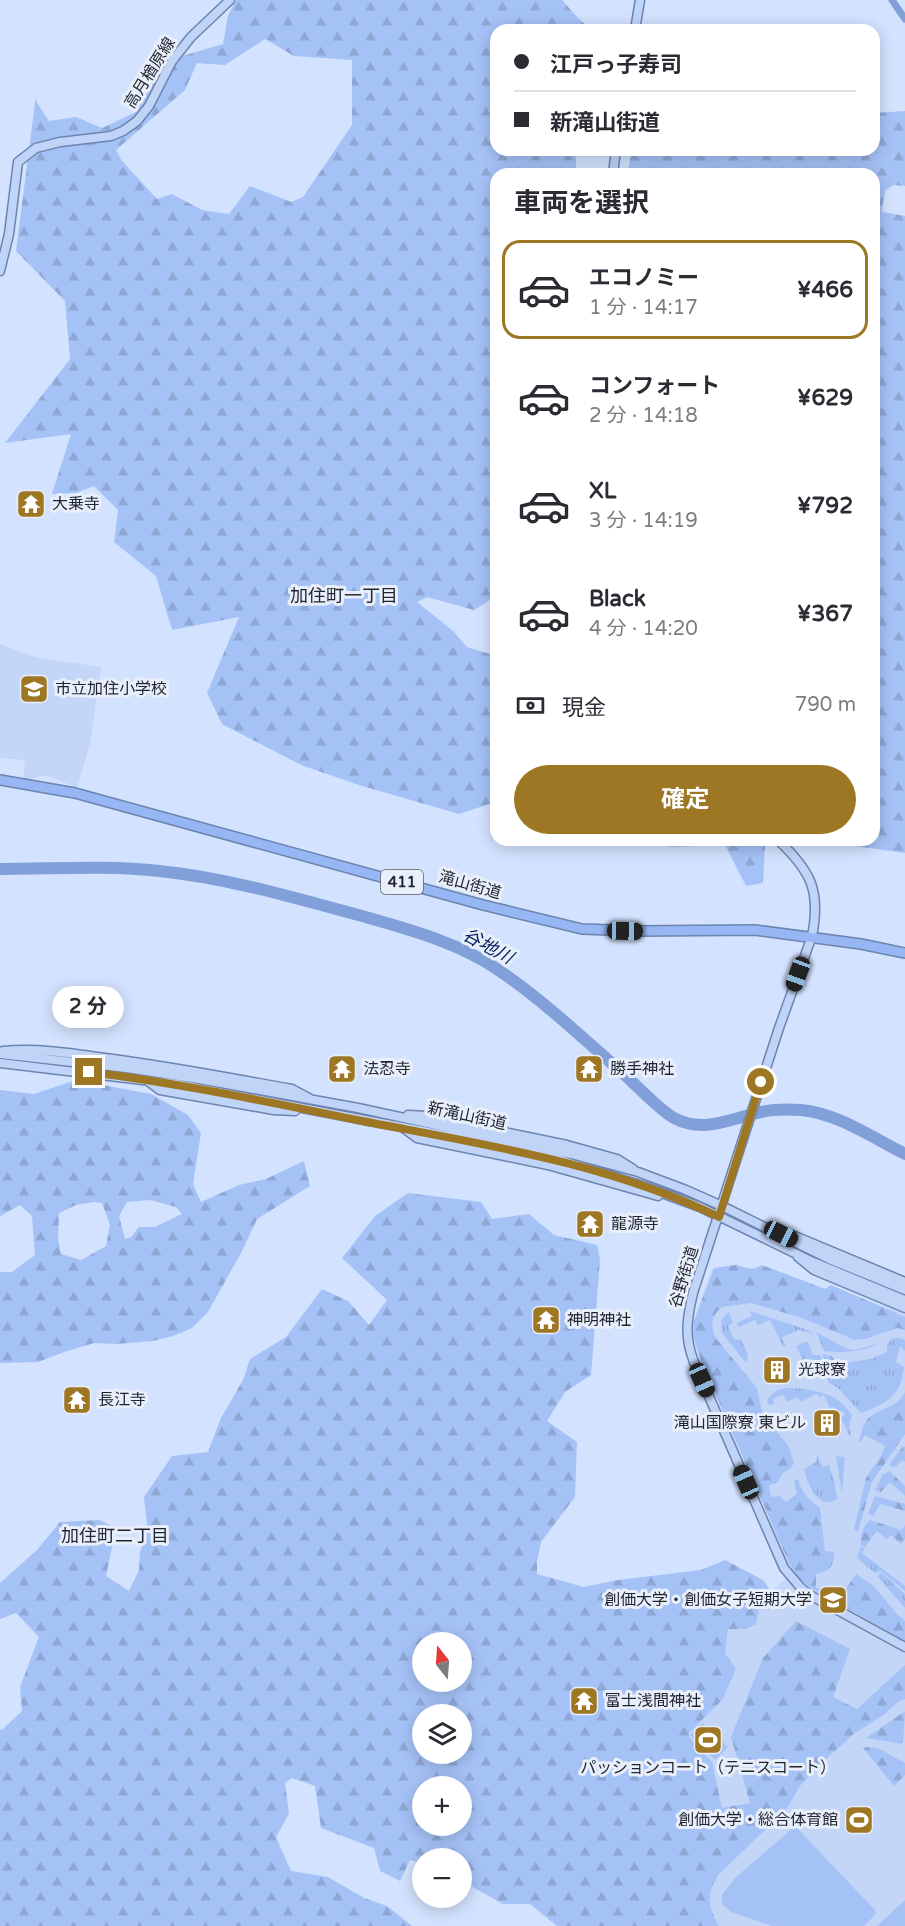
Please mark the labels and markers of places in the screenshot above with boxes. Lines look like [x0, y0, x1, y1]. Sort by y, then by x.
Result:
temple icon: 大乗寺 [15, 488, 47, 520]
place label: 大乗寺 [52, 494, 100, 514]
school or university icon: 市立加住小学校 [18, 673, 50, 705]
place label: 市立加住小学校 [55, 679, 167, 699]
temple icon: 法忍寺 [326, 1053, 358, 1085]
temple icon: 勝手神社 [573, 1053, 605, 1085]
place label: 法忍寺 [363, 1059, 411, 1079]
place label: 勝手神社 [610, 1059, 674, 1079]
temple icon: 龍源寺 [574, 1208, 606, 1240]
place label: 龍源寺 [611, 1214, 659, 1234]
temple icon: 神明神社 [530, 1304, 562, 1336]
place label: 神明神社 [567, 1310, 631, 1330]
building icon: 光球寮 [761, 1354, 793, 1386]
place label: 光球寮 [798, 1360, 846, 1380]
temple icon: 長江寺 [61, 1384, 93, 1416]
place label: 長江寺 [98, 1390, 146, 1410]
building icon: 滝山国際寮 東ビル [811, 1407, 843, 1439]
place label: 滝山国際寮 東ビル [674, 1413, 806, 1433]
school or university icon: 創価大学・創価女子短期大学 [817, 1584, 849, 1616]
place label: 創価大学・創価女子短期大学 [604, 1590, 812, 1610]
temple icon: 富士浅間神社 [568, 1685, 600, 1717]
place label: 富士浅間神社 [605, 1691, 701, 1711]
sports icon: パッションコート（テニスコート） [692, 1724, 724, 1756]
place label: パッションコート（テニスコート） [580, 1758, 836, 1778]
sports icon: 創価大学・総合体育館 [843, 1804, 875, 1836]
place label: 創価大学・総合体育館 [678, 1810, 838, 1830]

